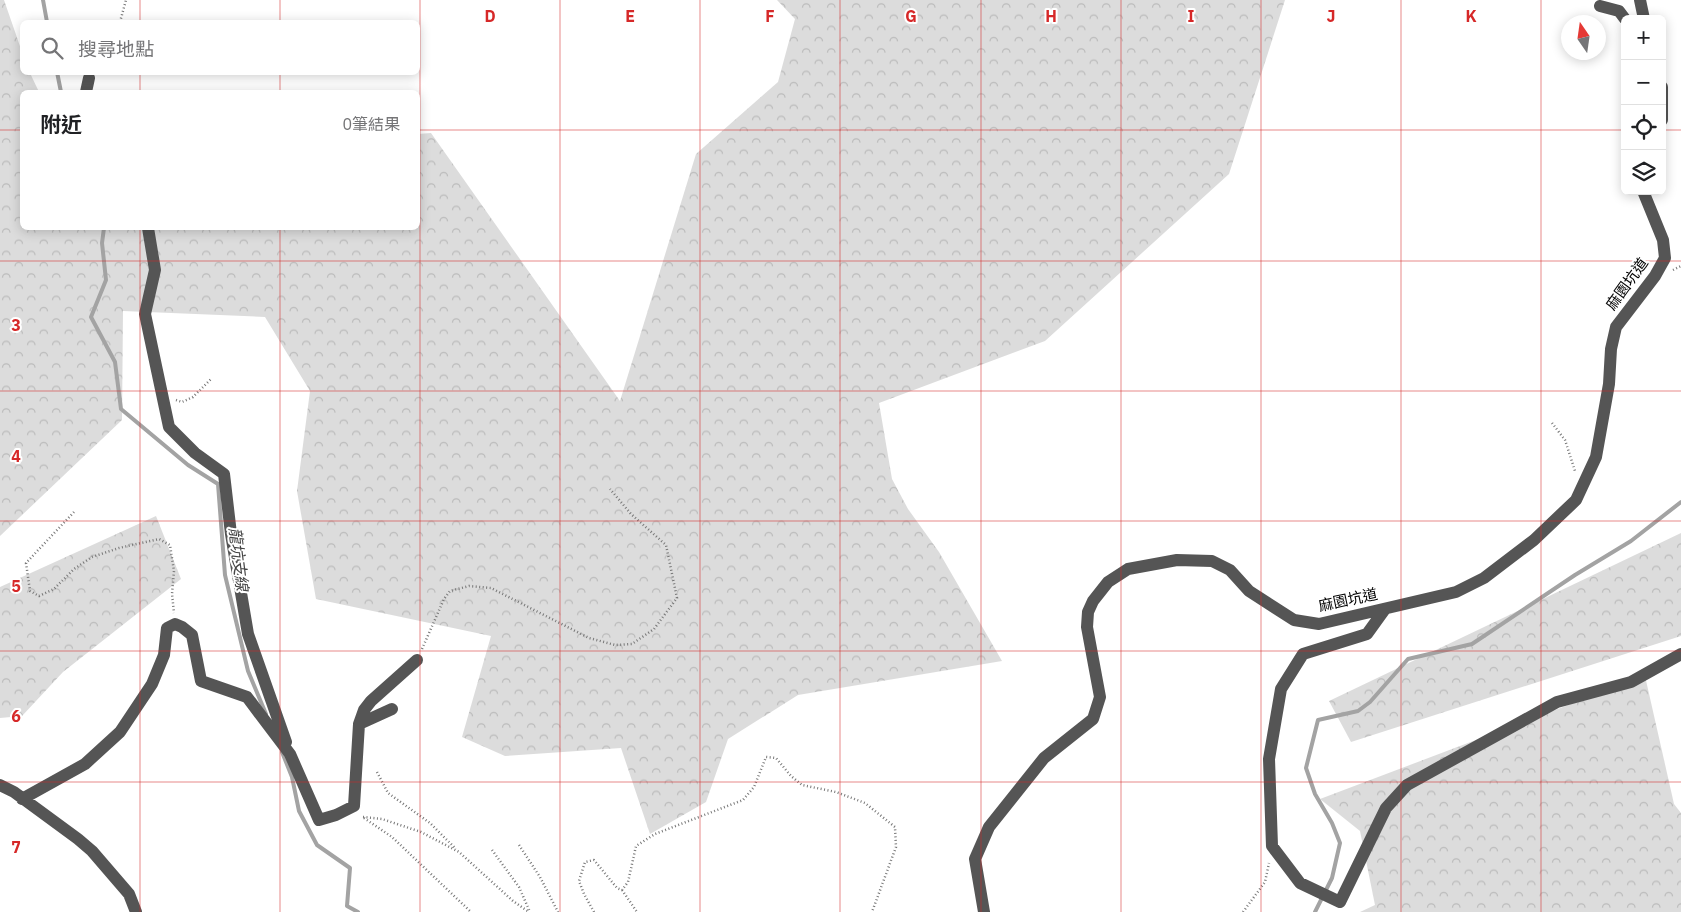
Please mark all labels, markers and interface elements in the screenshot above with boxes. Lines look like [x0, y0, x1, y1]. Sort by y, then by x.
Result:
text: D [484, 6, 496, 26]
text: E [625, 6, 635, 26]
text: F [765, 6, 775, 26]
text: G [905, 6, 917, 26]
text: H [1045, 6, 1057, 26]
text: I [1188, 6, 1195, 26]
text: J [1327, 6, 1335, 26]
text: K [1465, 6, 1477, 26]
north arrow [1561, 15, 1606, 60]
map controls [1621, 15, 1666, 195]
button: + [1621, 15, 1666, 60]
search box [20, 20, 420, 75]
icon: search [38, 34, 66, 62]
text: 搜尋地點 [78, 37, 154, 61]
button: − [1621, 60, 1666, 105]
button: locate [1621, 105, 1666, 150]
text: 附近 [40, 110, 82, 138]
text: 0筆結果 [342, 114, 400, 134]
button: layers [1621, 150, 1666, 195]
street label: 麻園坑道 [1601, 254, 1652, 314]
text: 3 [11, 315, 21, 335]
text: 4 [11, 446, 21, 466]
water label: 龍坑支線 [225, 526, 253, 594]
text: 5 [11, 576, 21, 596]
street label: 麻園坑道 [1317, 584, 1379, 615]
text: 6 [11, 706, 21, 726]
text: 7 [11, 837, 21, 857]

